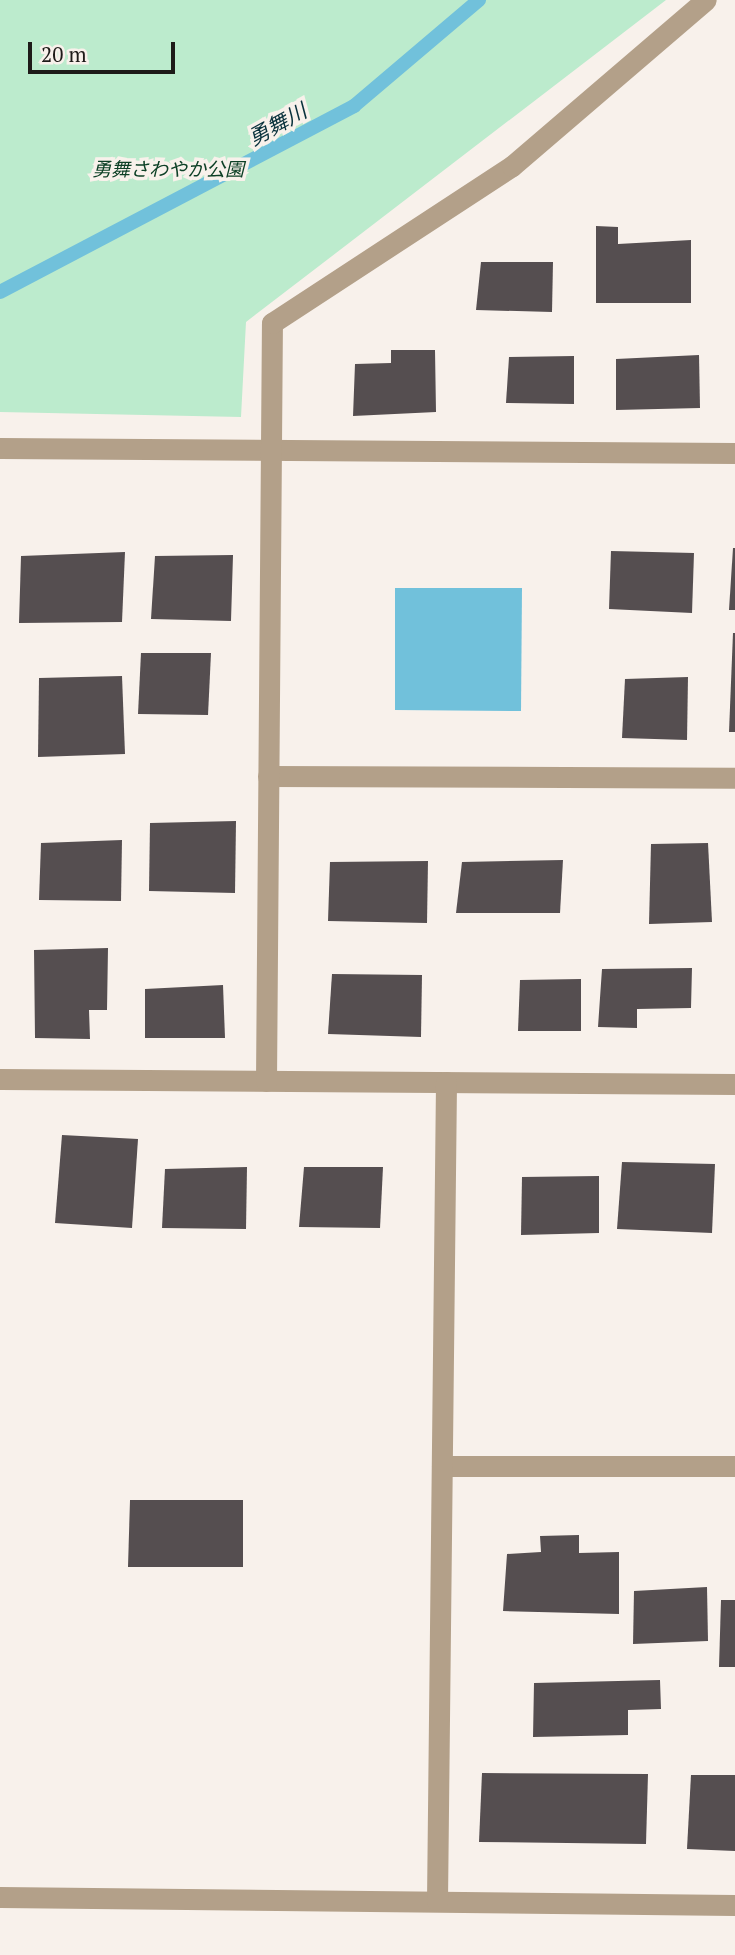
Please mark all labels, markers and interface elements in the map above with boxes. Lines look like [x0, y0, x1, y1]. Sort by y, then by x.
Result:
scale bar [32, 28, 178, 72]
text: 20 m [41, 40, 87, 68]
water label: 勇舞川 [243, 98, 311, 150]
park label: 勇舞さわやか公園 [92, 158, 244, 180]

